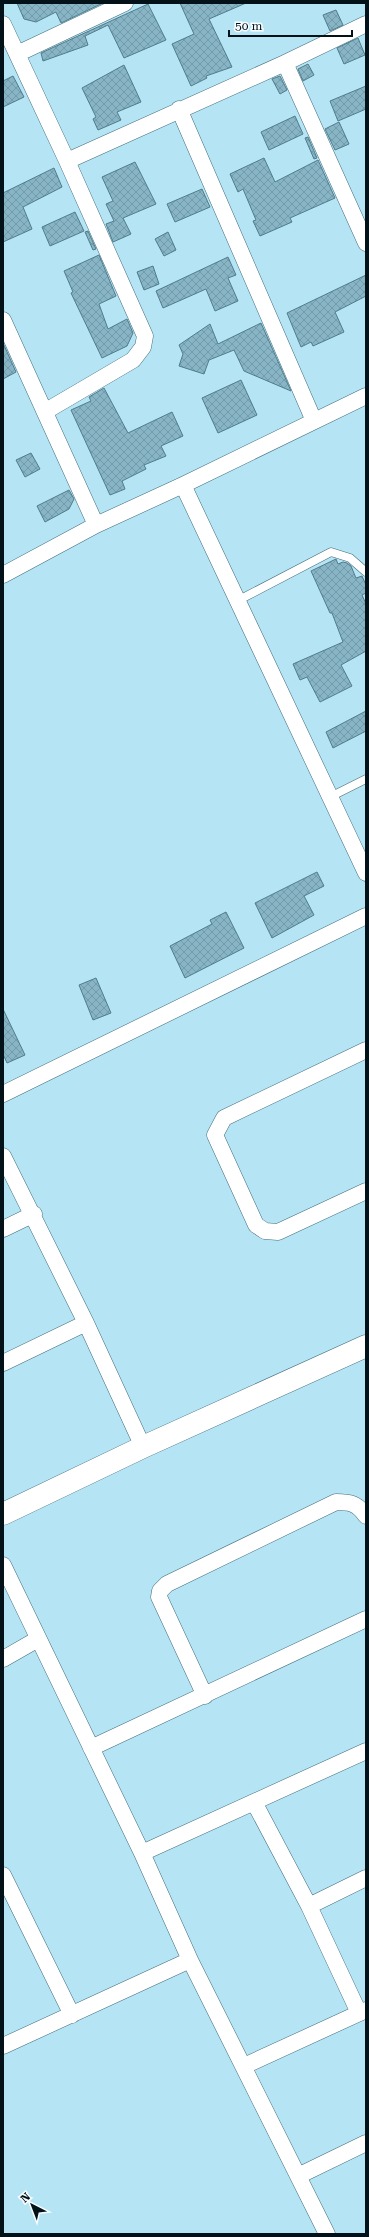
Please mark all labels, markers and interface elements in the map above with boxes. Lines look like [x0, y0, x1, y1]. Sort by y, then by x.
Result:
scale bar [229, 12, 352, 38]
text: 50 m [235, 19, 262, 33]
north arrow [12, 2185, 52, 2225]
text: N [18, 2190, 34, 2206]

